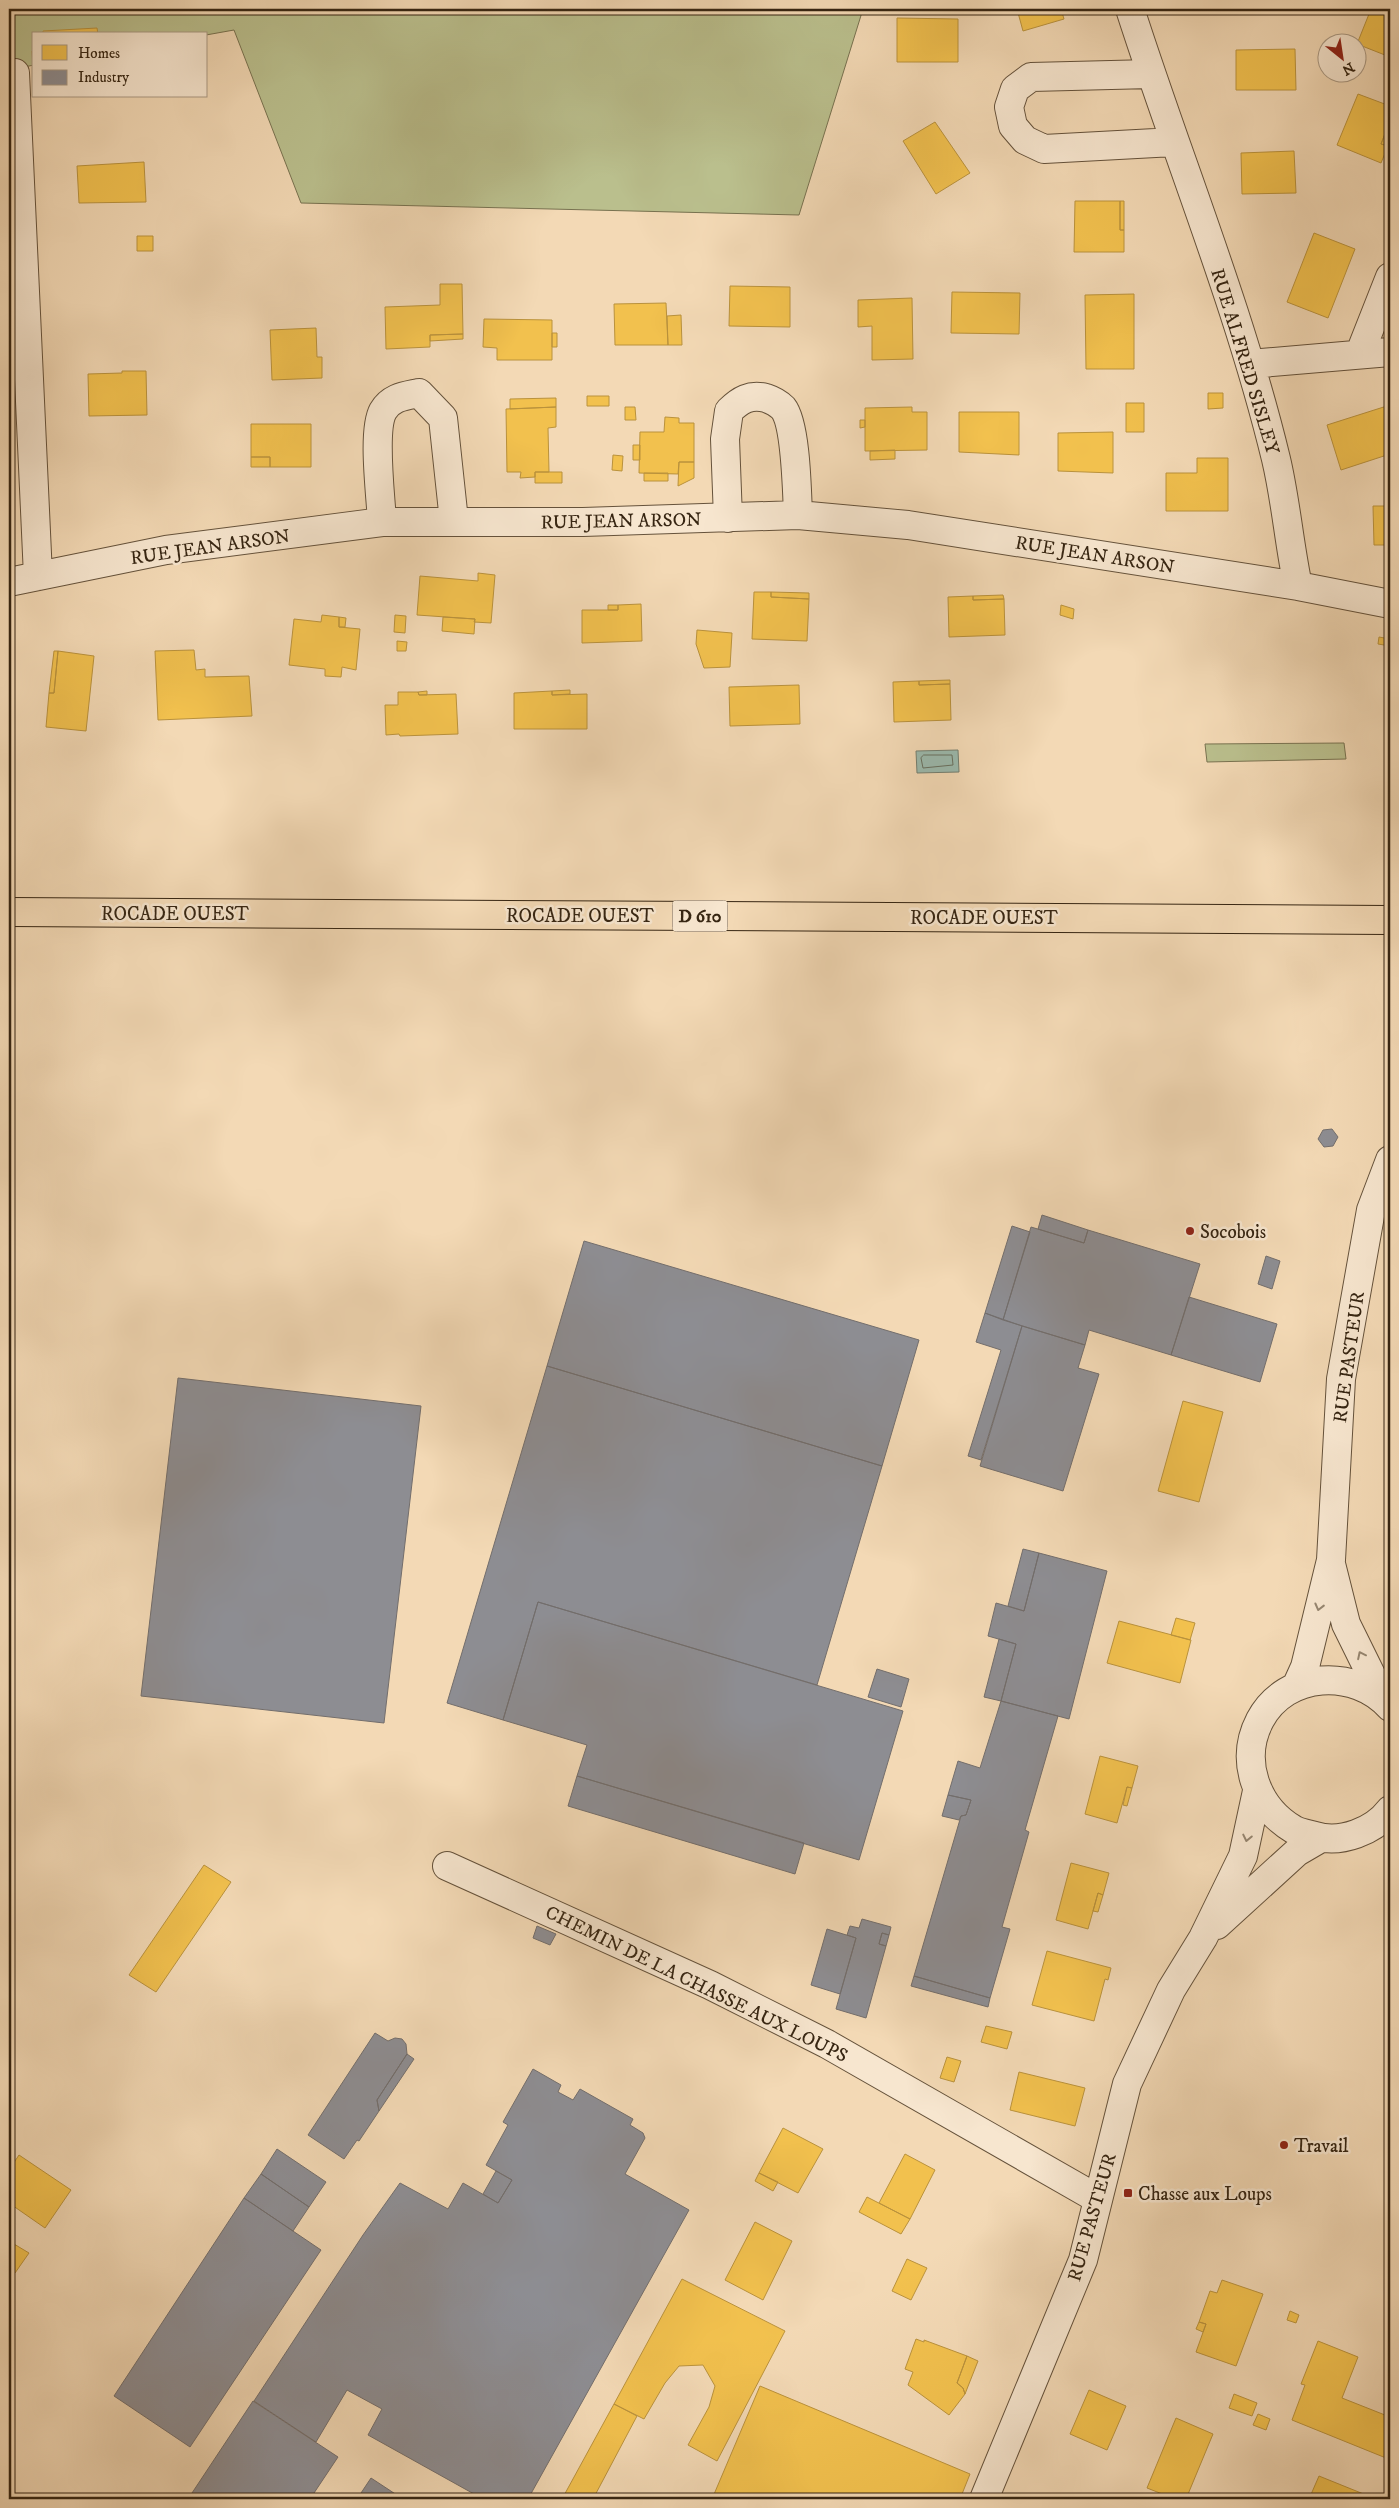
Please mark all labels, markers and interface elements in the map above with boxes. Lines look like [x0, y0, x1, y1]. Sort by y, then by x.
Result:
legend [32, 32, 208, 98]
north arrow [1316, 32, 1366, 82]
text: Homes [78, 44, 120, 63]
text: N [1338, 58, 1357, 79]
text: Industry [78, 68, 130, 87]
street label: RUE ALFRED SISLEY [1205, 266, 1284, 458]
street label: RUE JEAN ARSON [540, 509, 702, 534]
street label: RUE JEAN ARSON [129, 525, 292, 570]
street label: RUE JEAN ARSON [1013, 532, 1176, 579]
road number: D 610 [672, 900, 728, 931]
street label: ROCADE OUEST [101, 903, 250, 926]
street label: ROCADE OUEST [506, 905, 655, 928]
street label: ROCADE OUEST [910, 907, 1059, 930]
place label: Socobois [1200, 1221, 1266, 1244]
marker: Socobois [1184, 1225, 1196, 1237]
street label: RUE PASTEUR [1329, 1290, 1370, 1424]
one-way arrow [1314, 1602, 1324, 1611]
one-way arrow [1357, 1651, 1367, 1660]
one-way arrow [1242, 1834, 1252, 1843]
street label: CHEMIN DE LA CHASSE AUX LOUPS [541, 1901, 851, 2068]
place label: Travail [1294, 2135, 1349, 2158]
marker: Travail [1278, 2139, 1290, 2151]
street label: RUE PASTEUR [1063, 2150, 1122, 2284]
place label: Chasse aux Loups [1138, 2183, 1272, 2206]
marker: Chasse aux Loups [1122, 2187, 1134, 2199]

